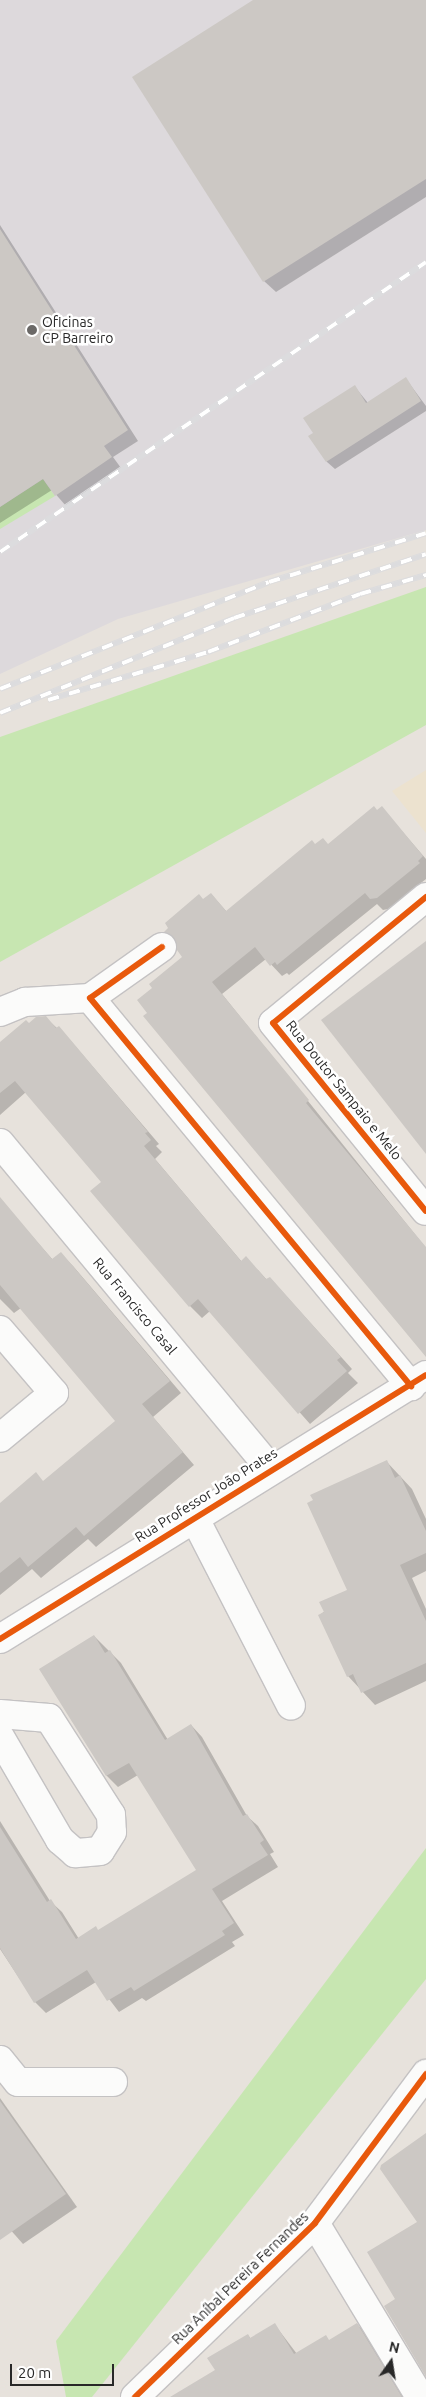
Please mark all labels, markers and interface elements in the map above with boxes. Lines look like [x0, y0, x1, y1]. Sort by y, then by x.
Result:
place label: Oficinas CP Barreiro [42, 314, 113, 347]
marker: Oficinas CP Barreiro [26, 324, 38, 336]
street label: Rua Doutor Sampaio e Melo [282, 1017, 406, 1163]
street label: Rua Francisco Casal [90, 1254, 180, 1358]
street label: Rua Professor João Prates [132, 1444, 280, 1546]
street label: Rua Aníbal Pereira Fernandes [168, 2208, 312, 2348]
north arrow [366, 2337, 416, 2387]
text: N [387, 2338, 401, 2356]
scale bar [12, 2354, 116, 2386]
text: 20 m [18, 2364, 51, 2381]

